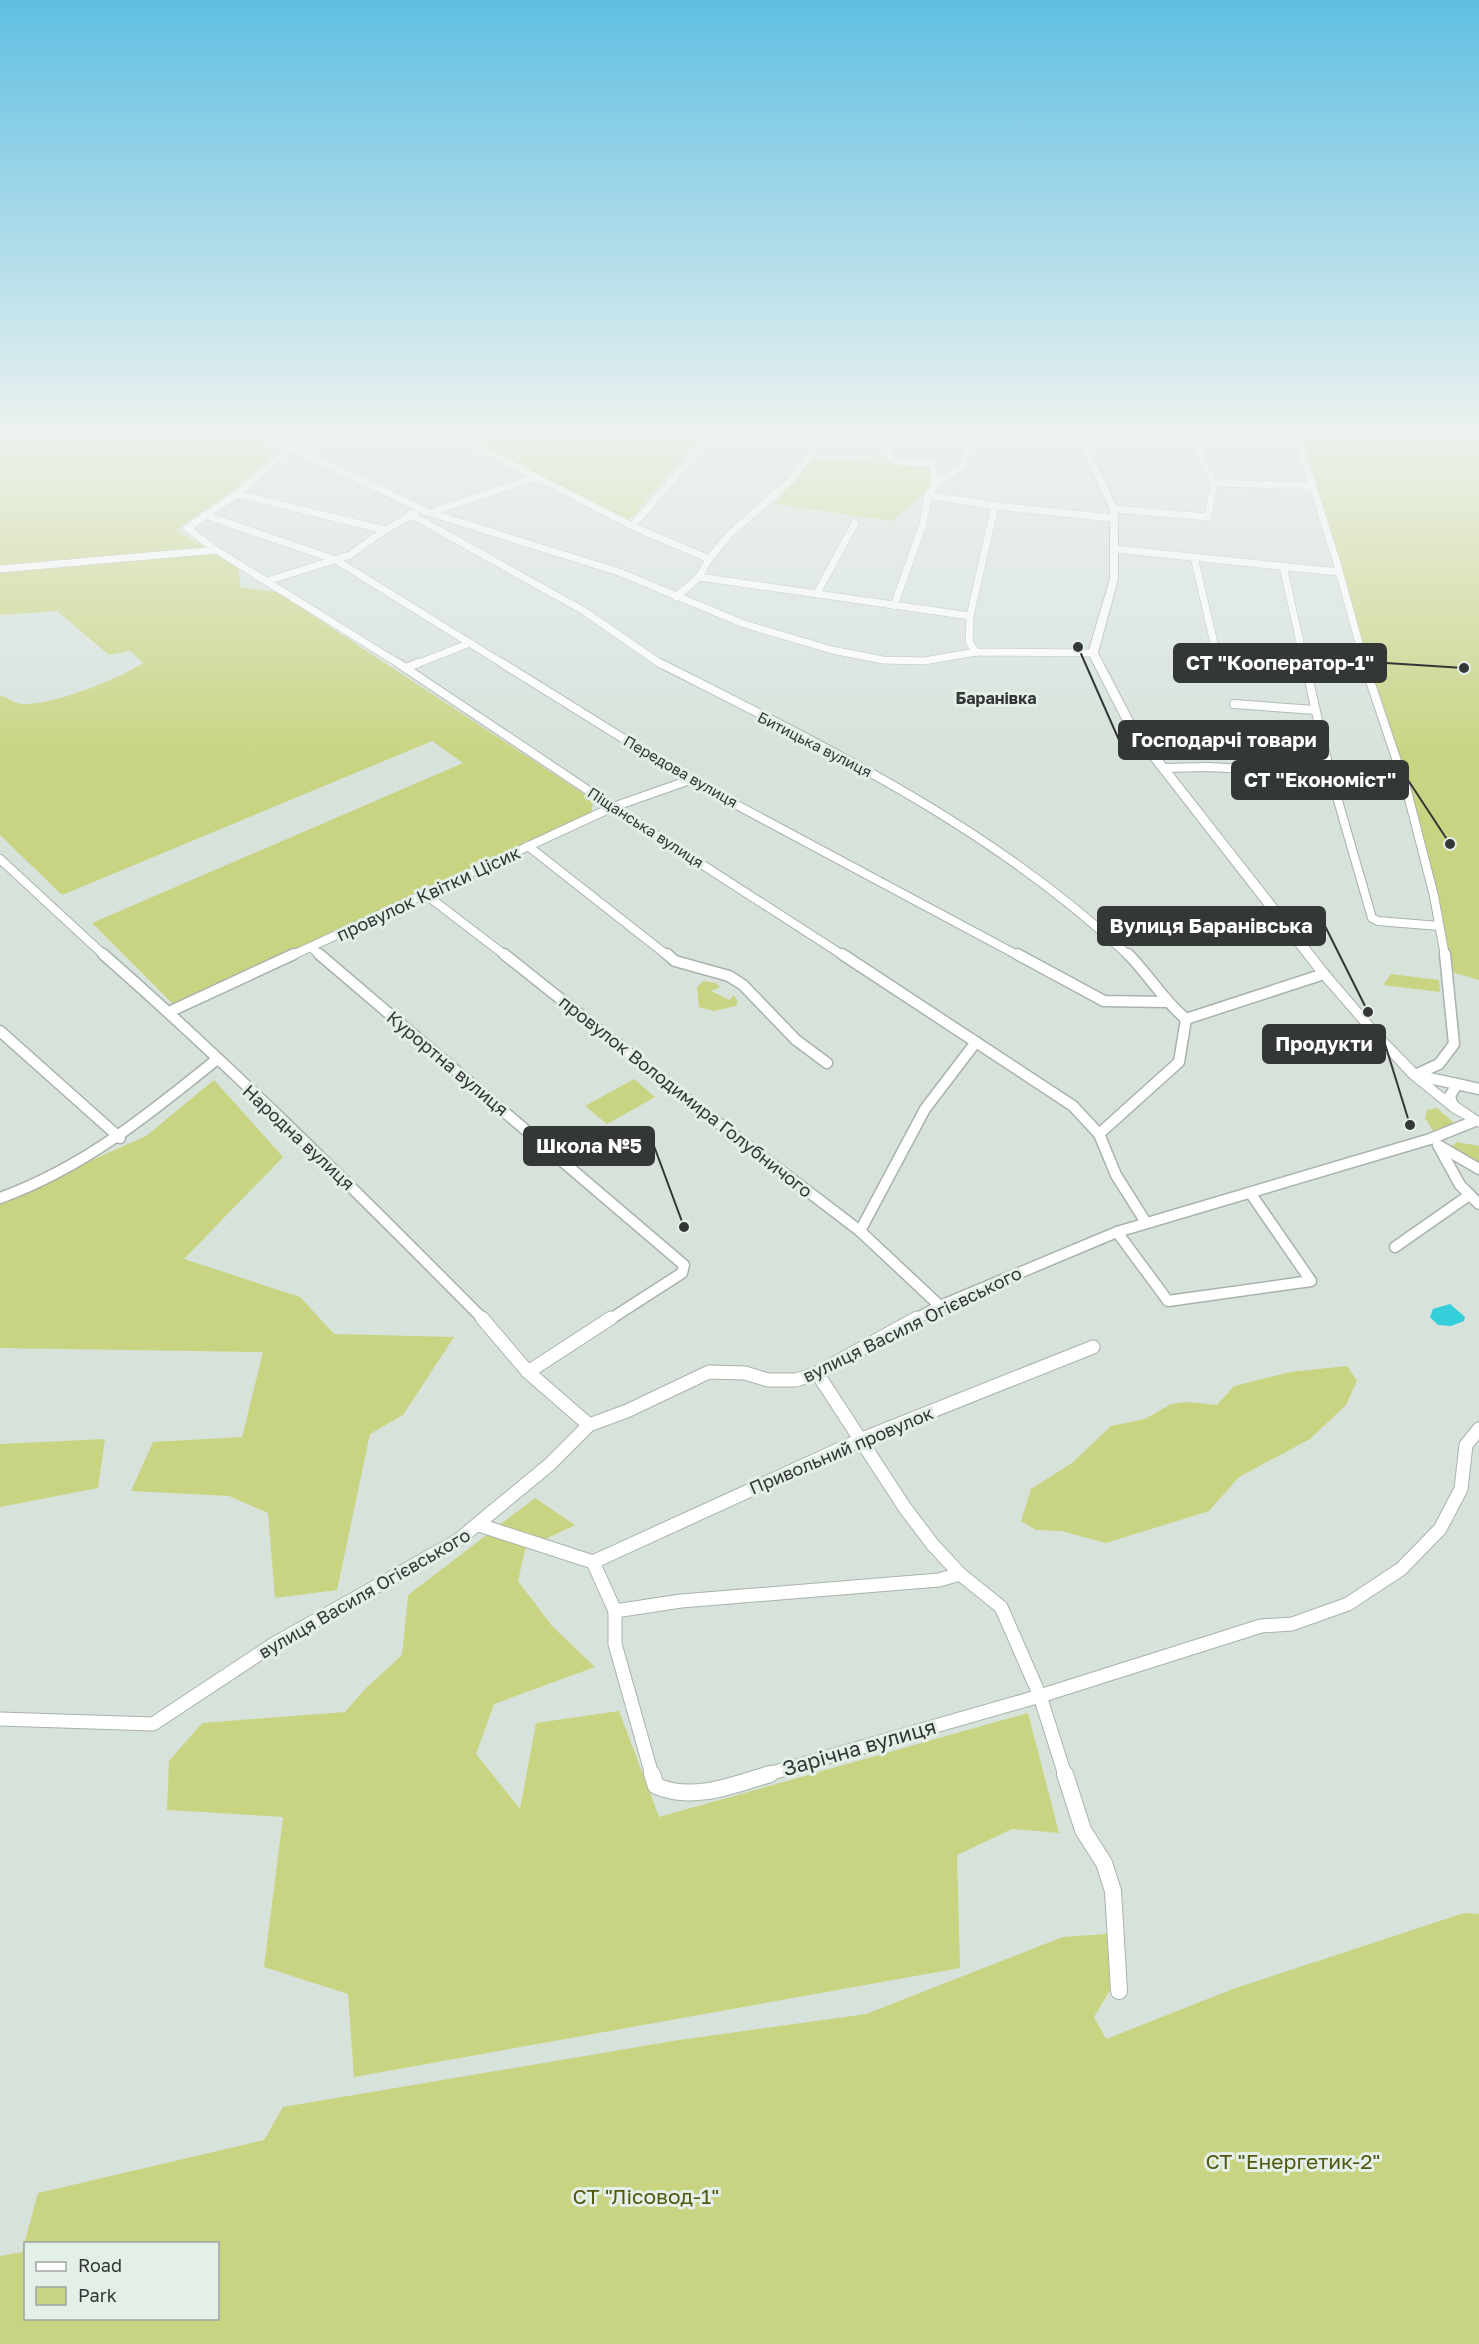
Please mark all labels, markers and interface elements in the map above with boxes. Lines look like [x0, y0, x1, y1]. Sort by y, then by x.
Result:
callout: СТ "Кооператор-1" [1174, 644, 1386, 682]
text: СТ "Кооператор-1" [1186, 650, 1374, 674]
district label: Баранівка [955, 688, 1037, 708]
street label: Битицька вулиця [755, 707, 875, 781]
callout: Господарчі товари [1119, 721, 1328, 759]
text: Господарчі товари [1131, 727, 1317, 751]
street label: Передова вулиця [621, 731, 741, 811]
callout: СТ "Економіст" [1232, 761, 1408, 799]
text: СТ "Економіст" [1244, 767, 1396, 791]
street label: Піщанська вулиця [585, 783, 707, 871]
street label: провулок Квітки Цісик [333, 841, 523, 945]
callout: Вулиця Баранівська [1098, 907, 1325, 945]
text: Вулиця Баранівська [1109, 913, 1313, 937]
street label: провулок Володимира Голубничого [555, 990, 817, 1202]
street label: Курортна вулиця [383, 1006, 513, 1120]
callout: Продукти [1263, 1025, 1385, 1063]
text: Продукти [1275, 1031, 1373, 1055]
street label: Народна вулиця [239, 1080, 359, 1194]
callout: Школа №5 [524, 1127, 654, 1165]
text: Школа №5 [536, 1133, 642, 1157]
street label: вулиця Василя Огієвського [799, 1261, 1025, 1387]
street label: Привольний провулок [746, 1401, 936, 1499]
street label: вулиця Василя Огієвського [254, 1523, 474, 1663]
street label: Зарічна вулиця [779, 1713, 939, 1781]
park label: СТ "Енергетик-2" [1205, 2148, 1381, 2174]
park label: СТ "Лісовод-1" [573, 2183, 719, 2209]
legend [24, 2242, 219, 2320]
text: Road [78, 2254, 122, 2276]
text: Park [78, 2284, 117, 2306]

